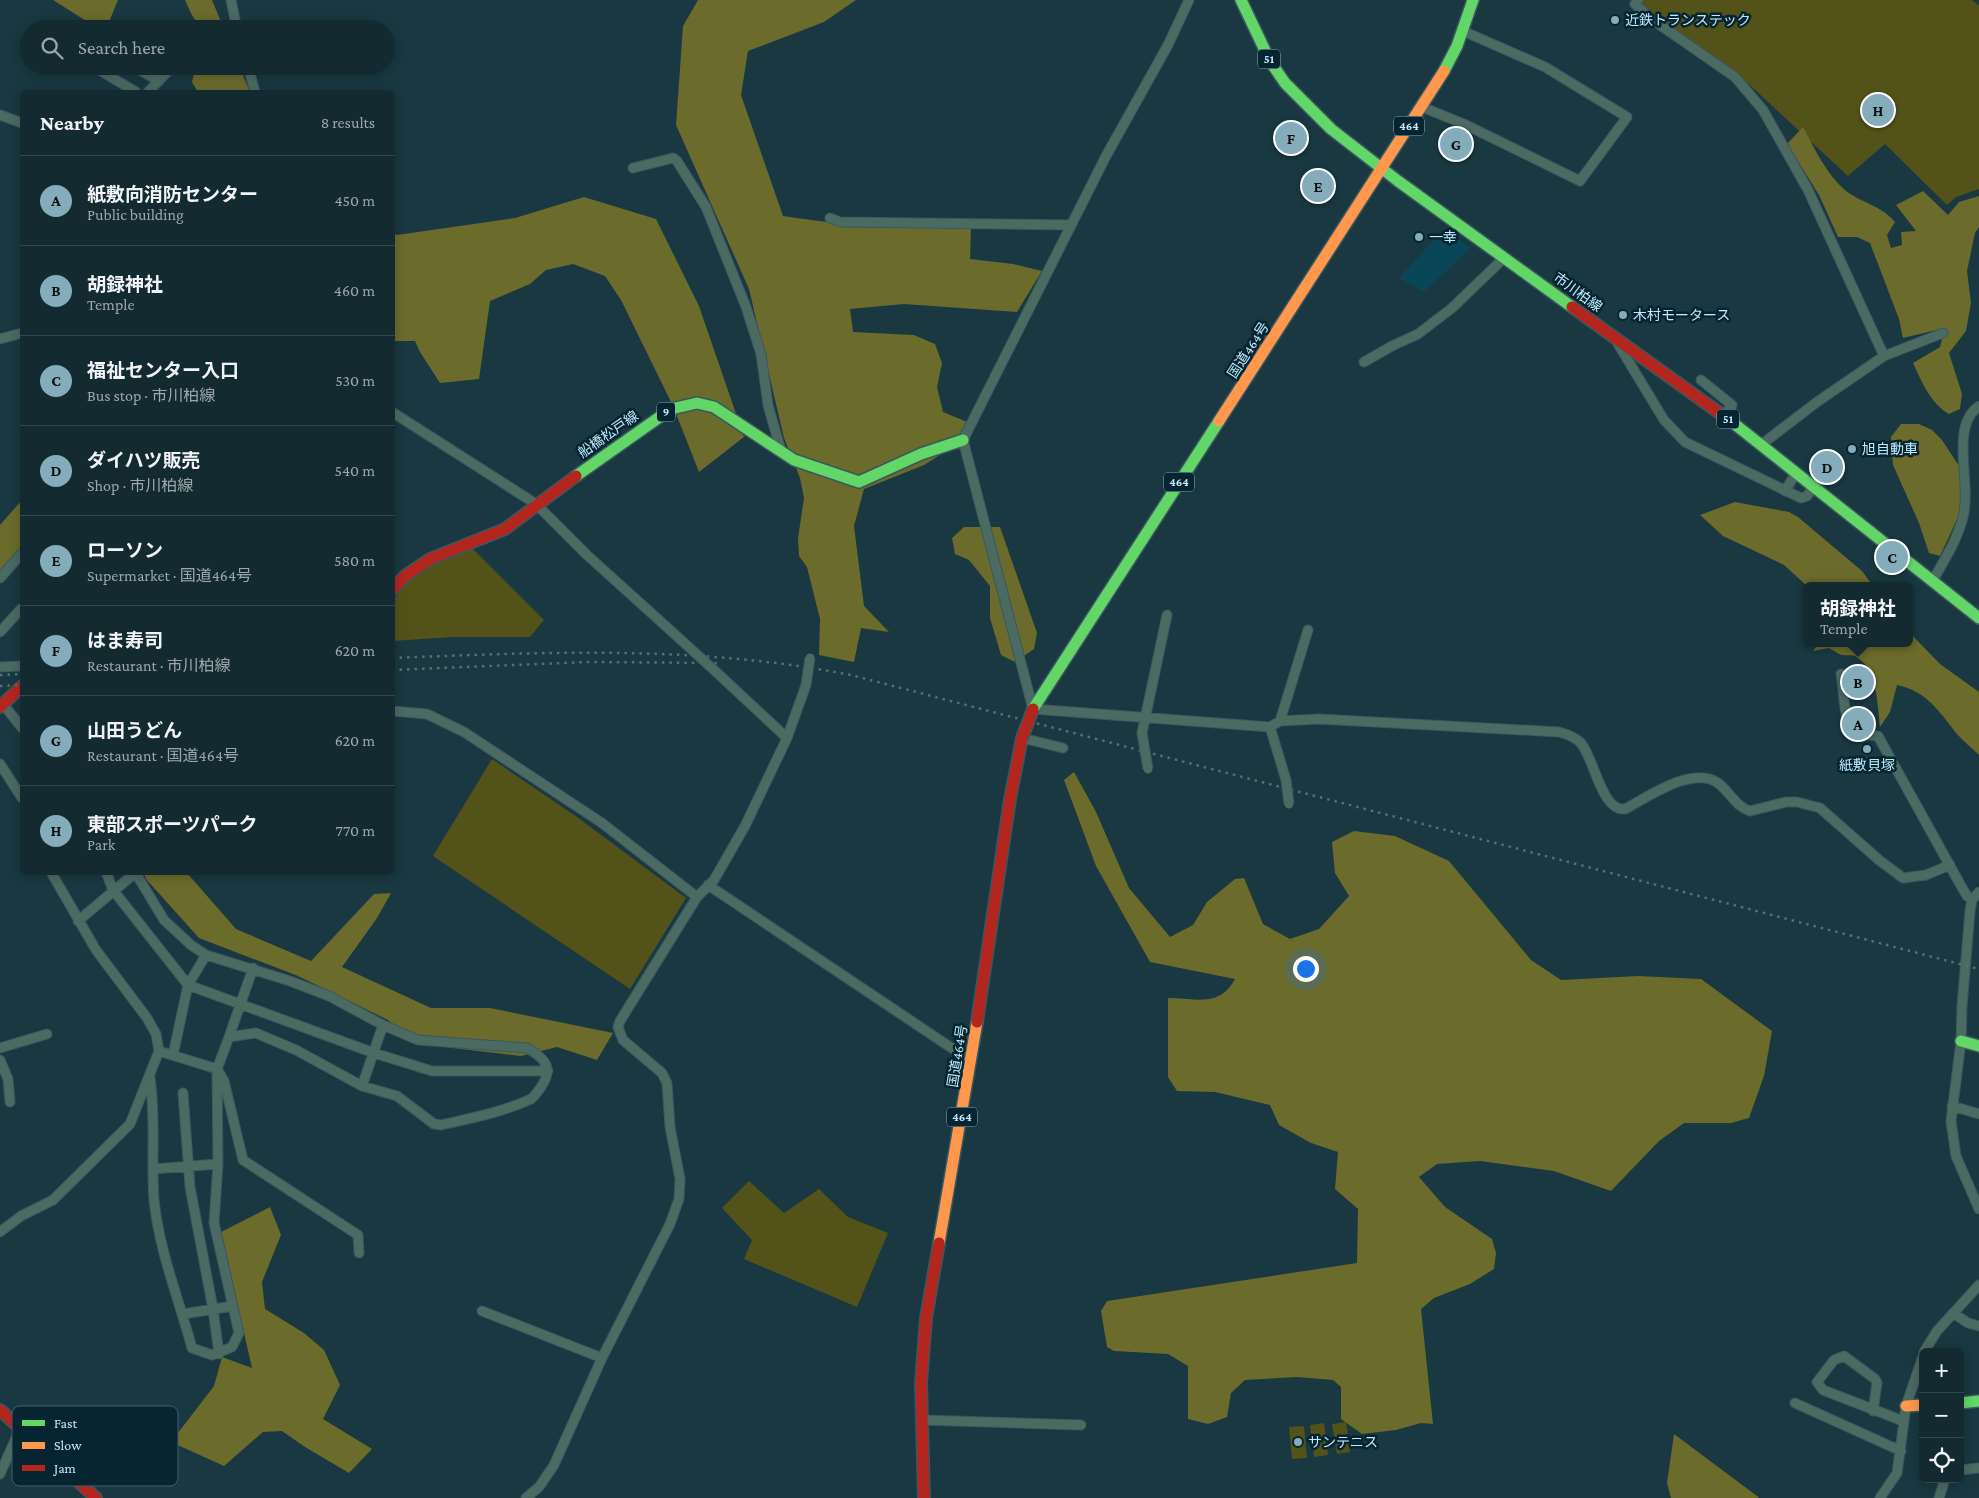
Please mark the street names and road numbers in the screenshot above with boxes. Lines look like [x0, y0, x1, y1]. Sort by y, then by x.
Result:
road number: 51 [1258, 50, 1280, 68]
road number: 464 [1394, 116, 1424, 136]
street label: 市川柏線 [1551, 269, 1605, 315]
street label: 国道464号 [1224, 319, 1272, 381]
road number: 9 [657, 402, 675, 422]
street label: 船橋松戸線 [575, 407, 641, 461]
road number: 51 [1717, 409, 1739, 428]
road number: 464 [1164, 472, 1194, 492]
street label: 国道464号 [944, 1023, 970, 1089]
road number: 464 [947, 1108, 977, 1126]

